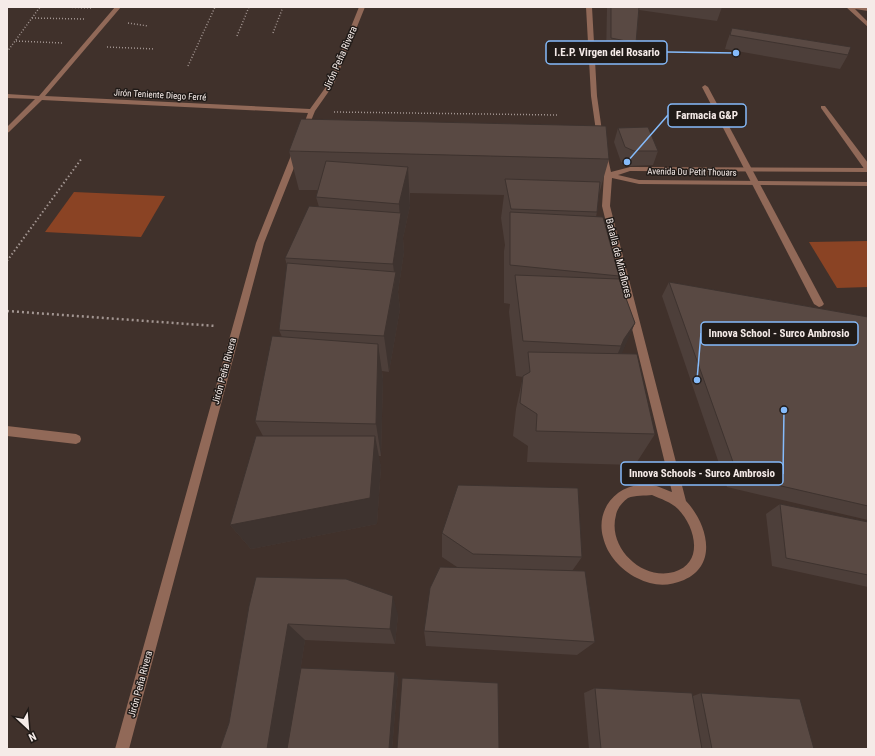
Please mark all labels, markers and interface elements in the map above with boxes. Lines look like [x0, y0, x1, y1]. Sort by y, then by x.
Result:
street label: Jirón Peña Rivera [321, 24, 359, 92]
callout: I.E.P. Virgen del Rosario [546, 41, 667, 64]
text: I.E.P. Virgen del Rosario [554, 46, 660, 59]
street label: Jirón Teniente Diego Ferré [113, 88, 207, 102]
callout: Farmacia G&P [668, 104, 746, 127]
text: Farmacia G&P [676, 109, 738, 122]
street label: Avenida Du Petit Thouars [647, 166, 737, 178]
street label: Batalla de Miraflores [604, 217, 634, 299]
callout: Innova School - Surco Ambrosio [701, 322, 858, 345]
text: Innova School - Surco Ambrosio [709, 327, 850, 340]
street label: Jirón Peña Rivera [210, 336, 238, 405]
callout: Innova Schools - Surco Ambrosio [621, 462, 783, 485]
text: Innova Schools - Surco Ambrosio [629, 467, 776, 480]
street label: Jirón Peña Rivera [126, 649, 154, 718]
north arrow [8, 708, 48, 748]
text: N [26, 729, 38, 744]

